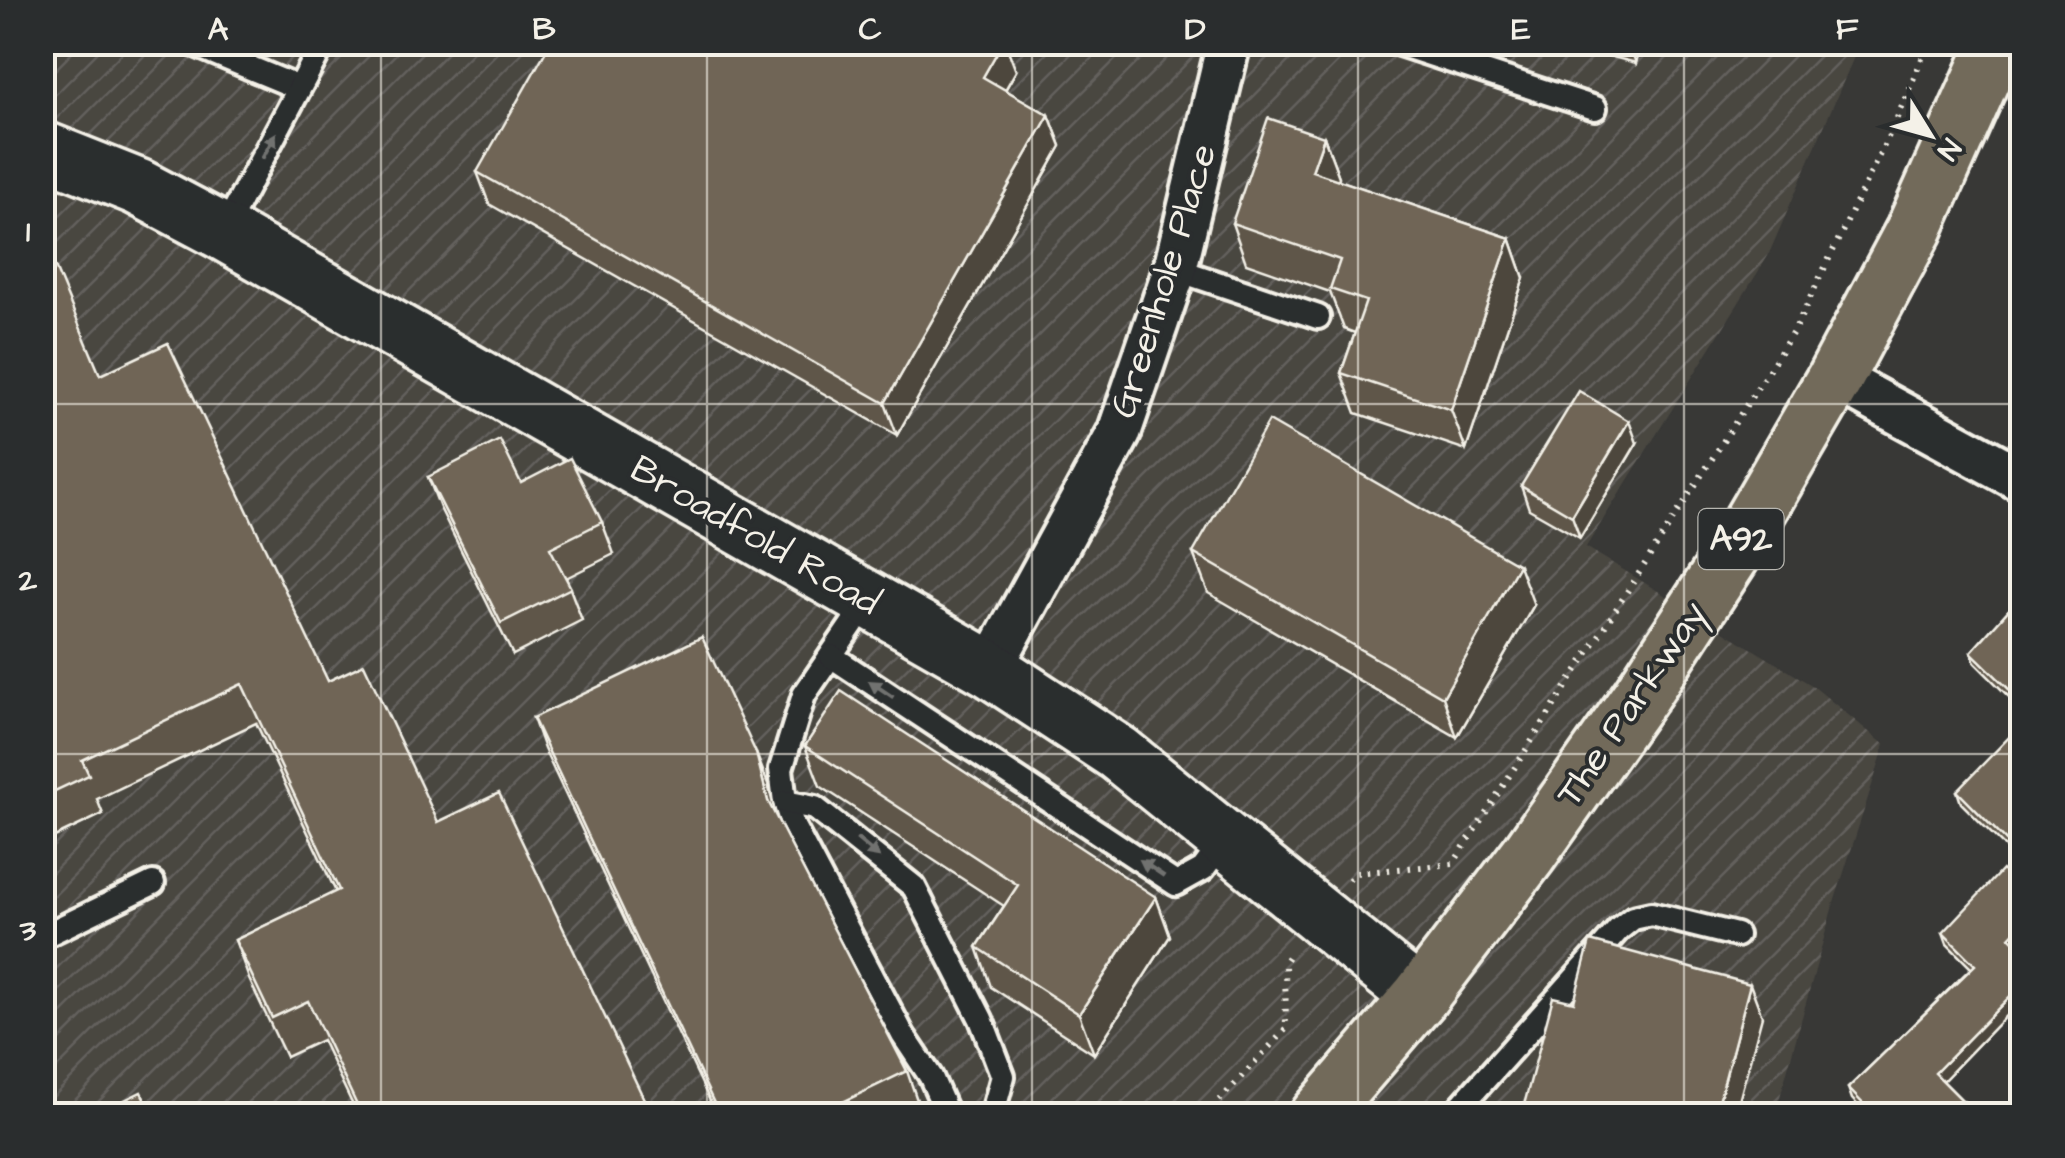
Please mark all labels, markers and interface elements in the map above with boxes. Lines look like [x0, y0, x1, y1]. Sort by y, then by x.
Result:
text: A [208, 7, 229, 52]
text: B [533, 7, 556, 52]
text: C [859, 7, 882, 52]
text: D [1185, 7, 1206, 52]
text: E [1512, 7, 1531, 52]
text: F [1836, 7, 1859, 52]
north arrow [1880, 85, 1980, 185]
text: N [1928, 130, 1970, 168]
one-way arrow [260, 131, 277, 160]
street label: Greenhole Place [1098, 138, 1230, 424]
text: 1 [26, 209, 30, 254]
street label: Broadfold Road [621, 443, 889, 629]
road number: A92 [1698, 509, 1784, 569]
text: 2 [18, 558, 38, 603]
street label: The Parkway [1544, 591, 1721, 817]
one-way arrow [867, 680, 895, 698]
one-way arrow [855, 837, 880, 859]
one-way arrow [1138, 860, 1166, 878]
text: 3 [19, 908, 37, 953]

